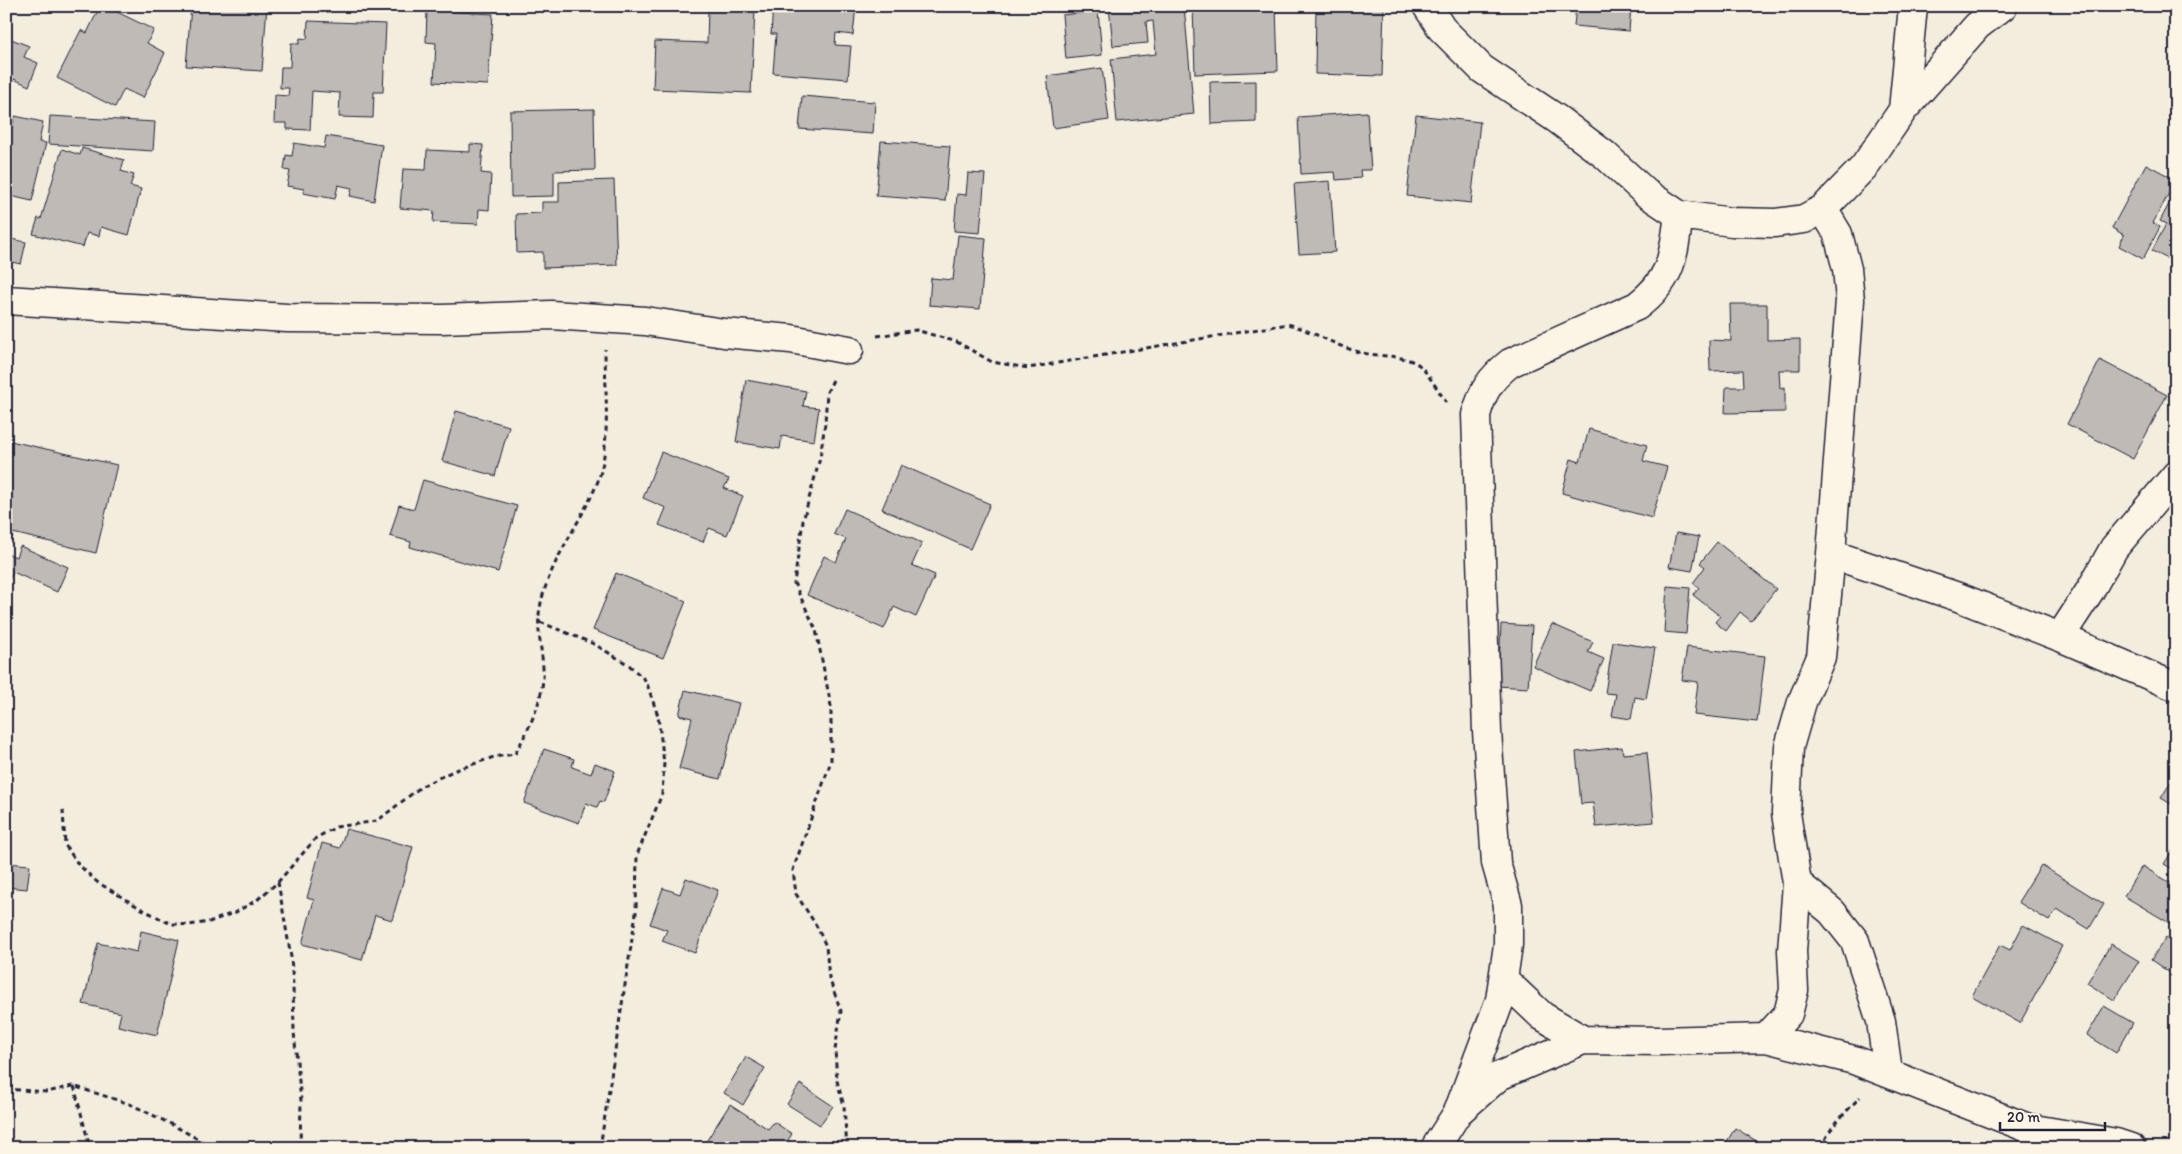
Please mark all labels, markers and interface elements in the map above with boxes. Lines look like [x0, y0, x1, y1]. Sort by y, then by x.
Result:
scale bar [2000, 1099, 2104, 1131]
text: 20 m [2007, 1108, 2041, 1126]

